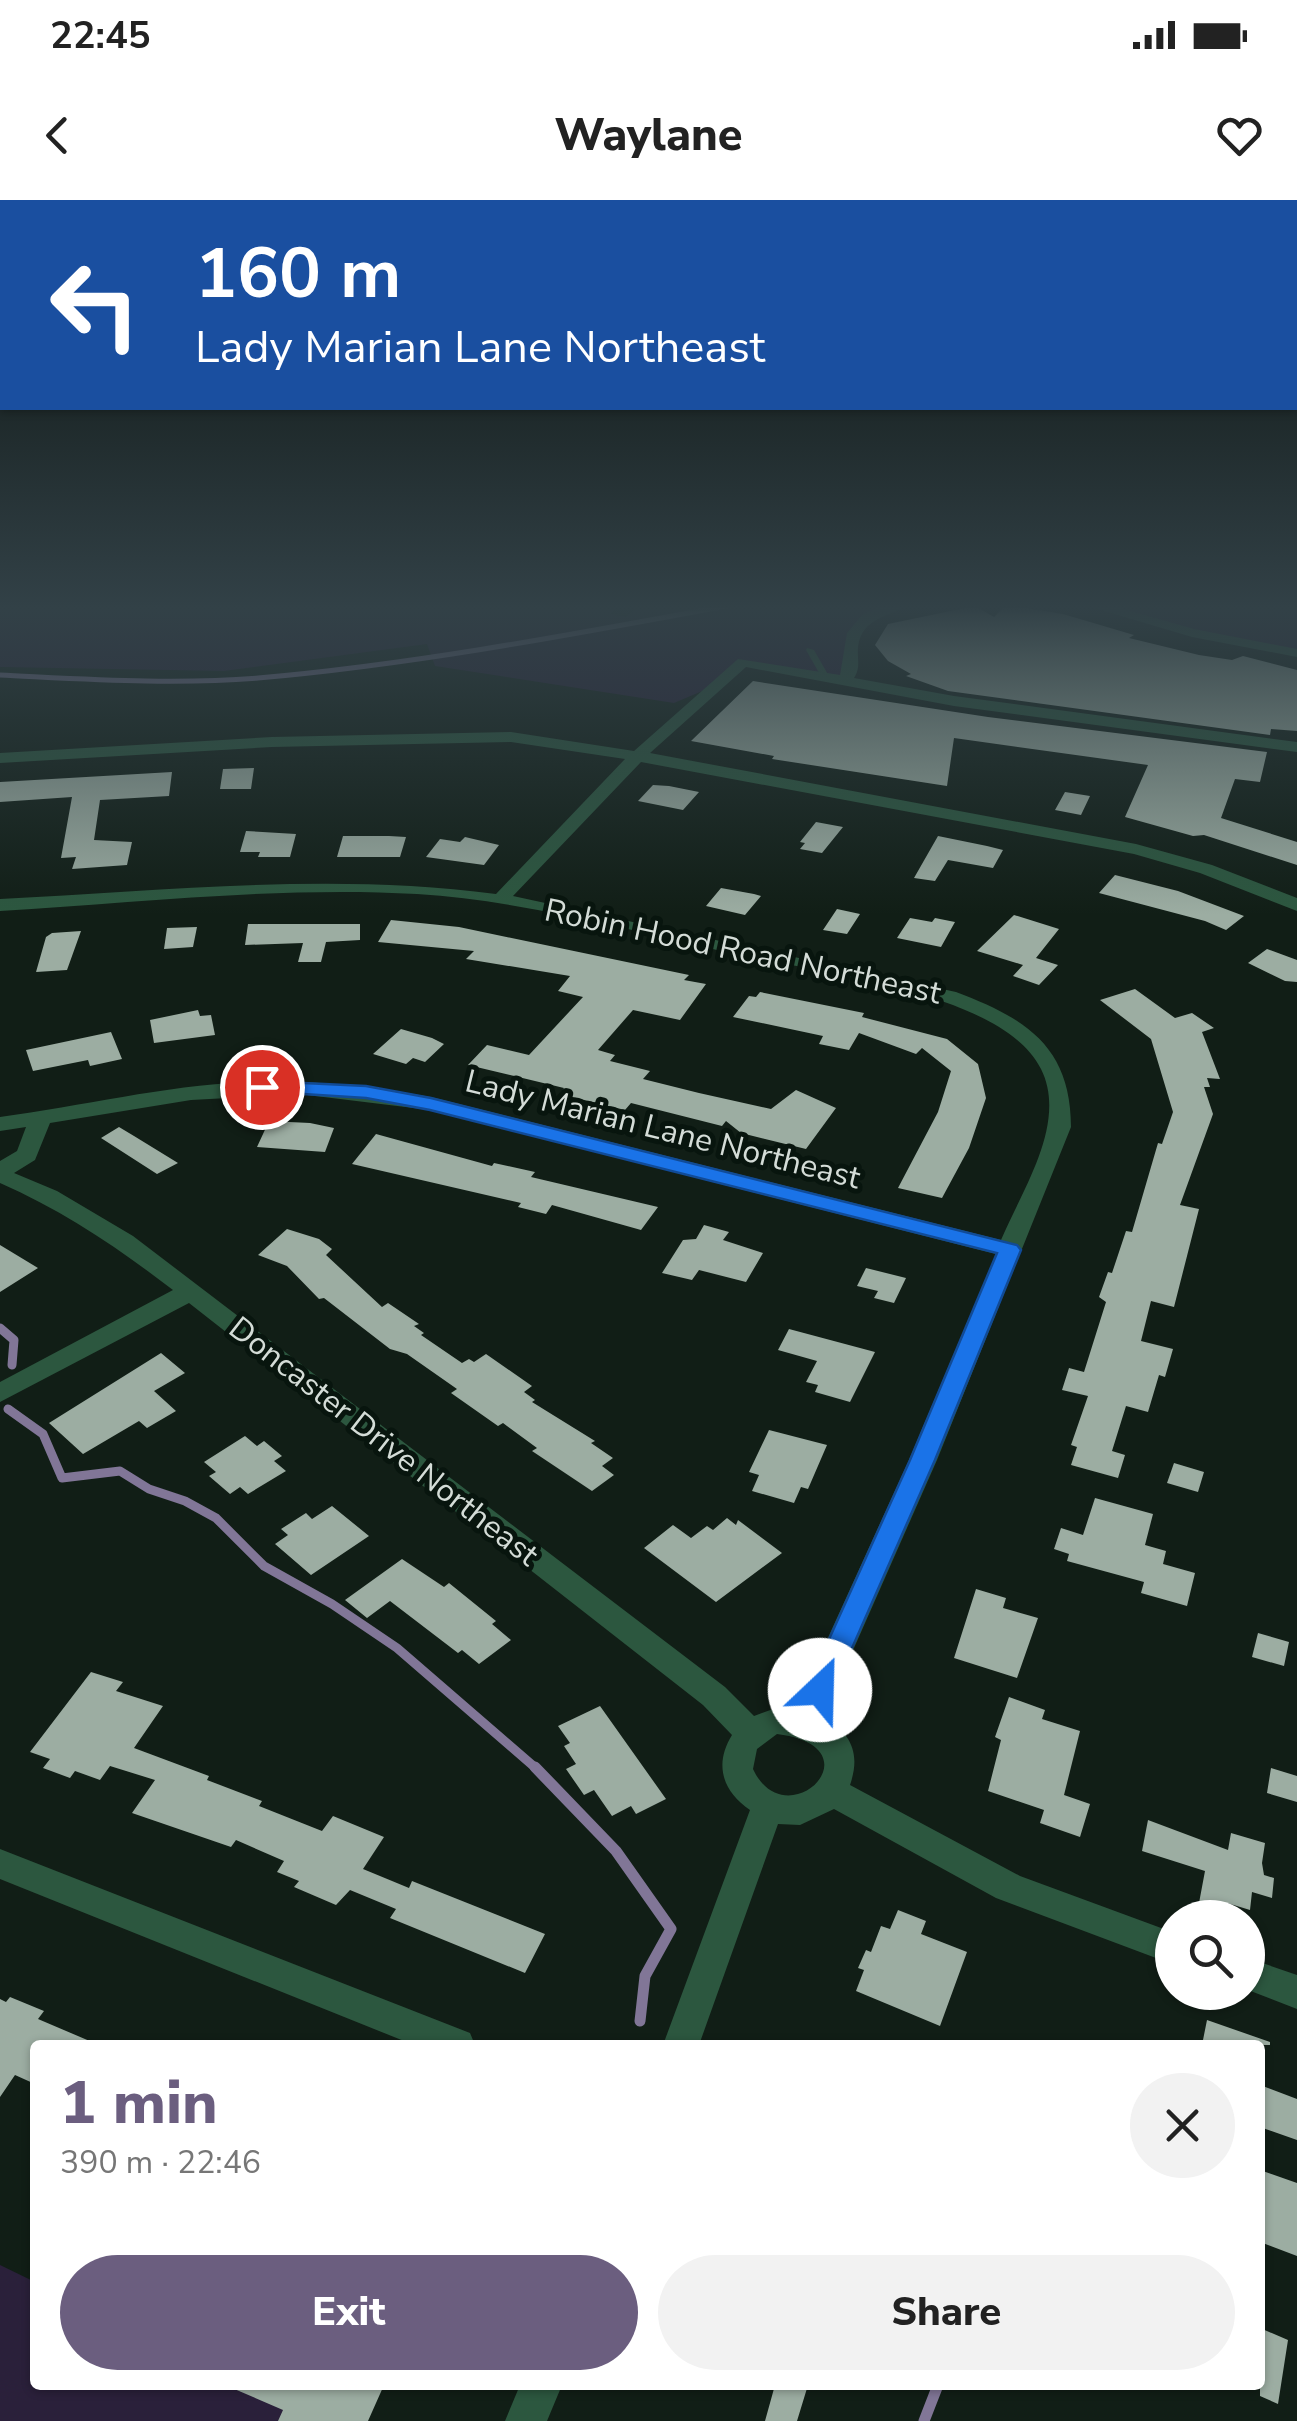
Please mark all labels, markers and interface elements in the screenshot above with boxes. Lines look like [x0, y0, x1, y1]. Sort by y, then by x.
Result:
text: 22:45 [50, 10, 151, 61]
text: Waylane [555, 105, 743, 166]
icon: back [30, 108, 85, 163]
icon: heart [1212, 108, 1267, 163]
text: 160 m [195, 226, 401, 322]
icon: left [30, 240, 160, 370]
text: Lady Marian Lane Northeast [195, 317, 765, 378]
street label: Robin Hood Road Northeast [541, 888, 946, 1015]
pin [220, 1045, 305, 1130]
icon: arrive [235, 1060, 290, 1115]
street label: Lady Marian Lane Northeast [461, 1060, 866, 1200]
street label: Doncaster Drive Northeast [220, 1307, 548, 1576]
position arrow [768, 1638, 872, 1742]
map controls [1155, 1900, 1265, 2010]
button: search [1155, 1900, 1265, 2010]
text: 1 min [60, 2062, 218, 2144]
button: close [1130, 2073, 1235, 2178]
text: 390 m · 22:46 [60, 2141, 261, 2184]
button: Exit [60, 2255, 638, 2370]
button: Share [658, 2255, 1235, 2370]

